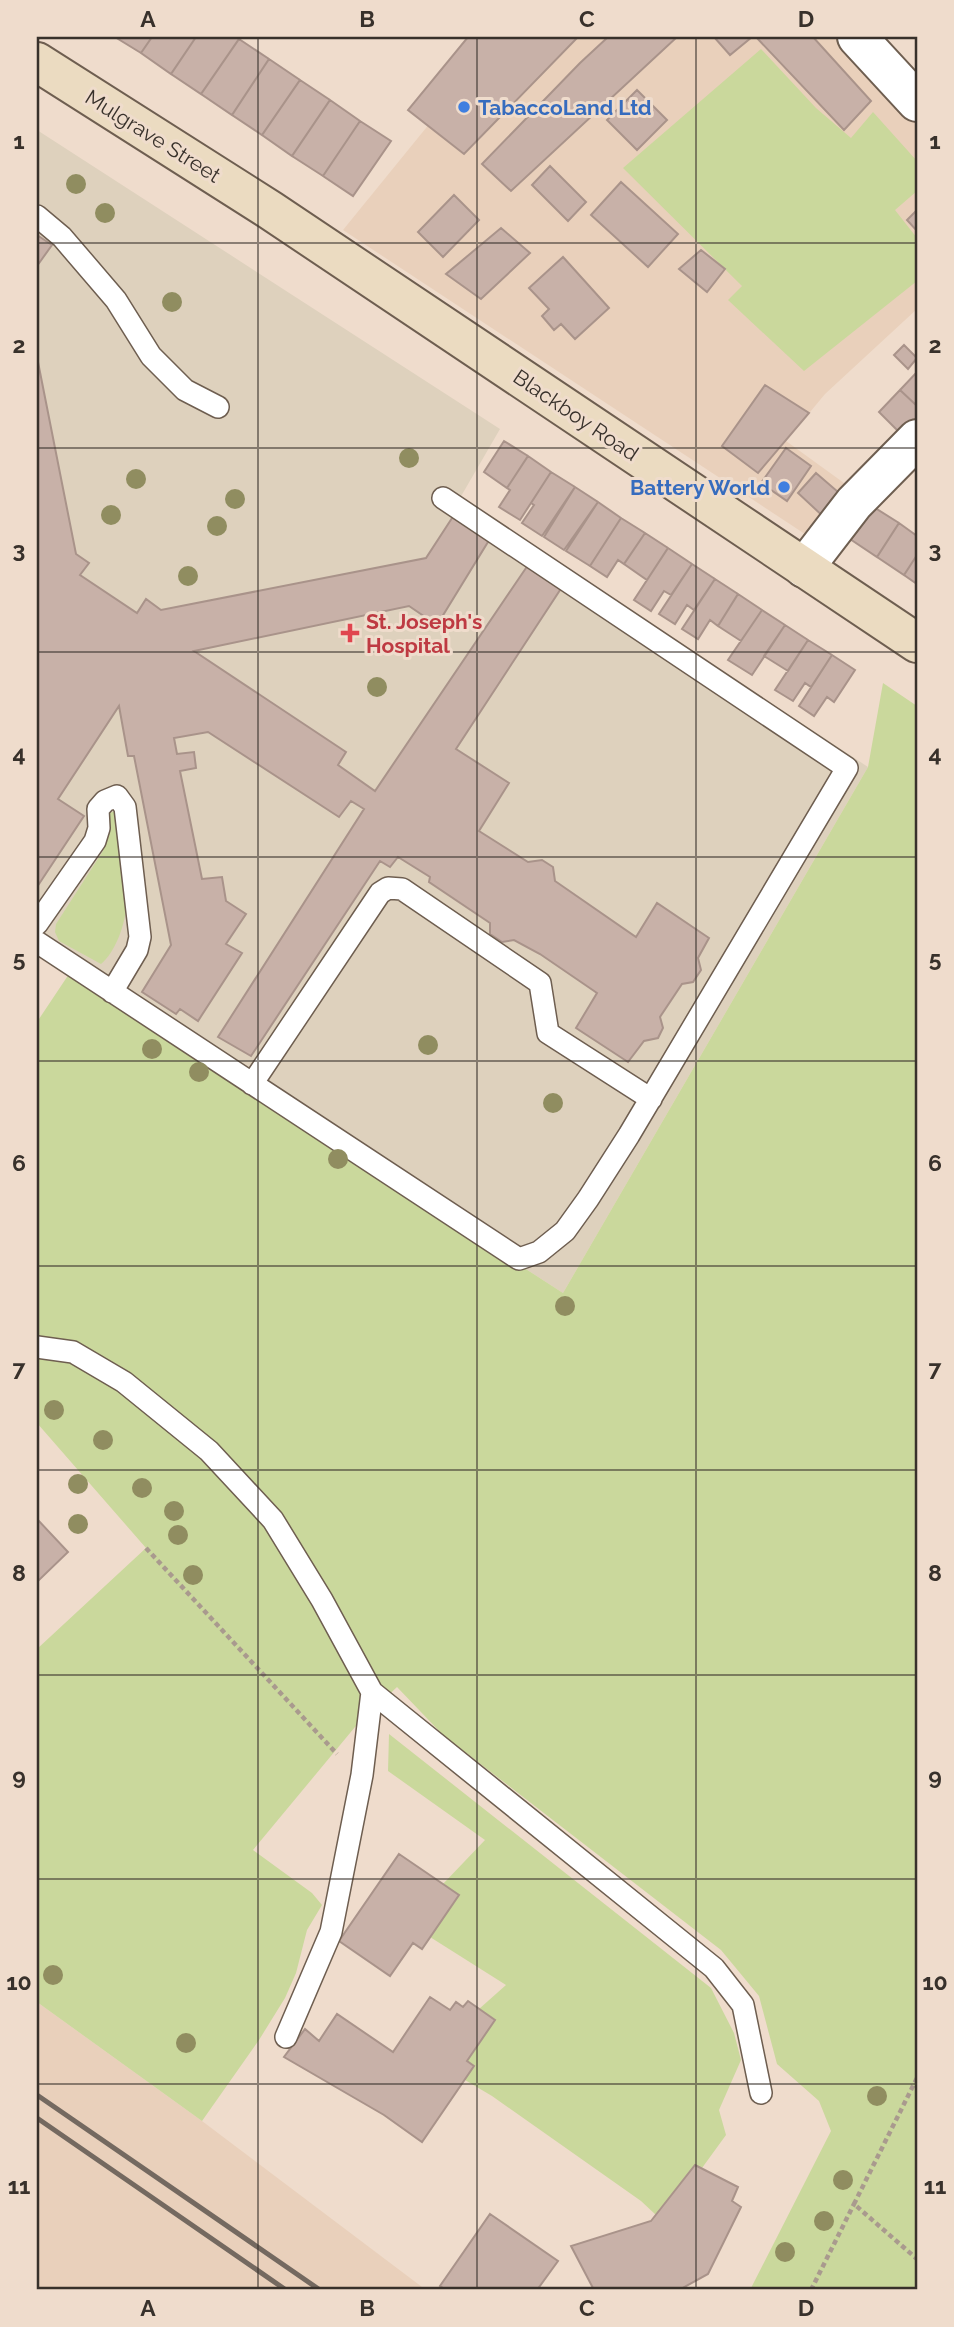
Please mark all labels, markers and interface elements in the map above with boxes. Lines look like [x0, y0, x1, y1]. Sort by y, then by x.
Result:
text: A [140, 5, 156, 32]
text: B [359, 5, 375, 32]
text: C [579, 5, 595, 32]
text: D [798, 5, 814, 32]
street label: Mulgrave Street [81, 84, 225, 188]
place label: TabaccoLand Ltd [478, 95, 652, 120]
marker: TabaccoLand Ltd [456, 99, 472, 115]
text: 1 [13, 127, 25, 154]
text: 1 [929, 127, 941, 154]
text: 2 [13, 331, 25, 358]
text: 2 [929, 331, 941, 358]
street label: Blackboy Road [509, 364, 643, 466]
place label: Battery World [630, 475, 770, 500]
marker: Battery World [776, 479, 792, 495]
text: 3 [13, 536, 25, 563]
text: 3 [929, 536, 941, 563]
place label: St. Joseph's Hospital [366, 609, 482, 658]
marker: St. Joseph's Hospital [340, 623, 360, 643]
text: 4 [12, 740, 26, 767]
text: 4 [928, 740, 942, 767]
text: 5 [13, 945, 26, 972]
text: 5 [929, 945, 942, 972]
text: 6 [12, 1149, 26, 1176]
text: 6 [928, 1149, 942, 1176]
text: 7 [13, 1354, 26, 1381]
text: 7 [929, 1354, 942, 1381]
text: 8 [12, 1559, 26, 1586]
text: 8 [928, 1559, 942, 1586]
text: 9 [12, 1763, 26, 1790]
text: 9 [928, 1763, 942, 1790]
text: 10 [6, 1968, 32, 1995]
text: 10 [922, 1968, 948, 1995]
text: 11 [8, 2172, 30, 2199]
text: 11 [924, 2172, 946, 2199]
text: A [140, 2294, 156, 2321]
text: B [359, 2294, 375, 2321]
text: C [579, 2294, 595, 2321]
text: D [798, 2294, 814, 2321]

